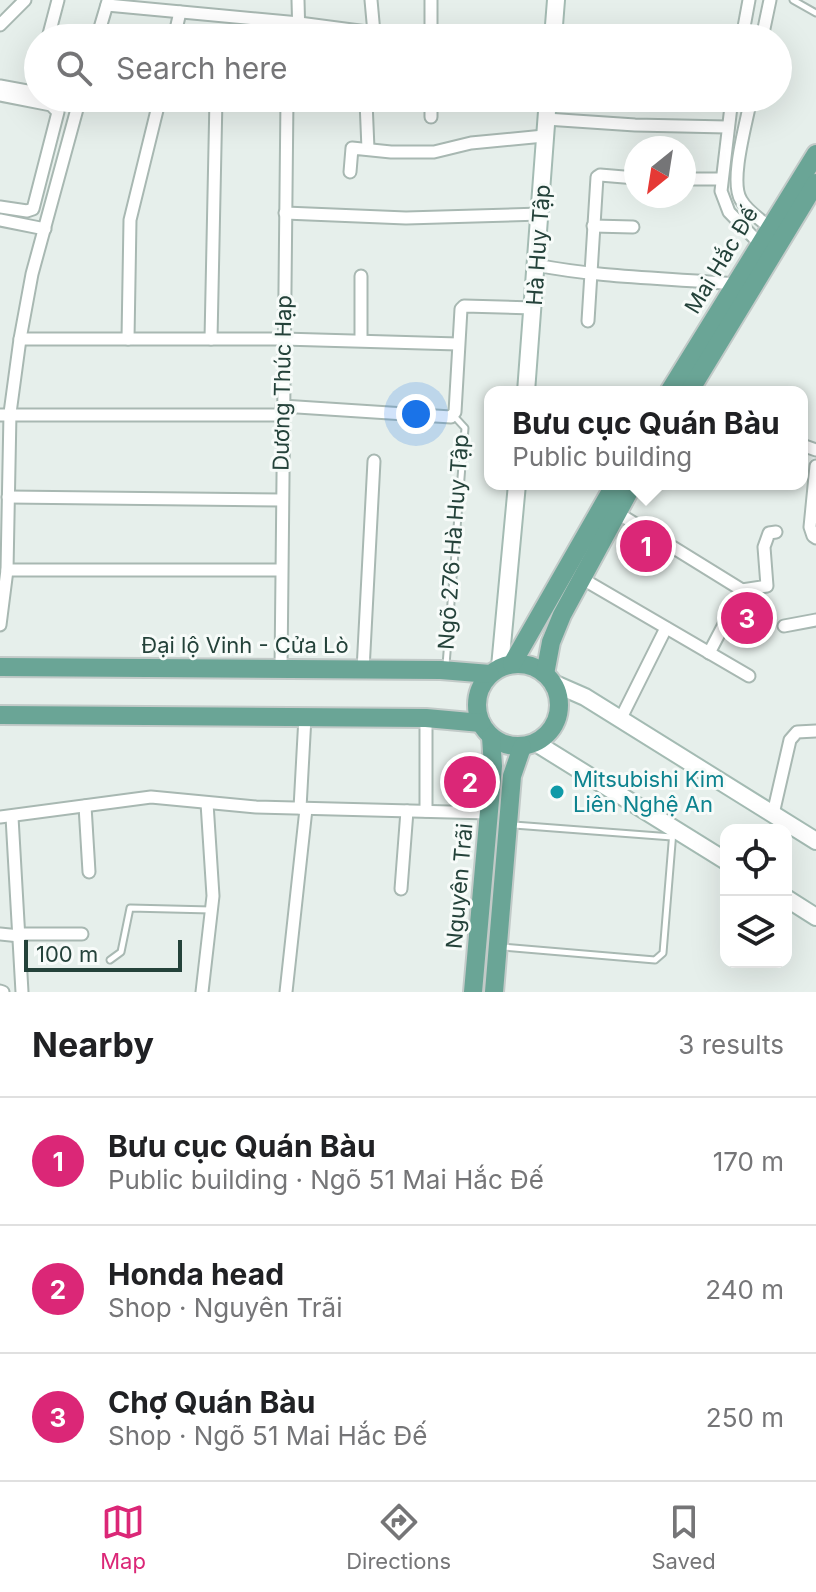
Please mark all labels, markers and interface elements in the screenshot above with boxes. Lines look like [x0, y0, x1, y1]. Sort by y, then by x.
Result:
search box [24, 24, 792, 112]
icon: search [52, 46, 96, 90]
text: Search here [116, 50, 288, 86]
north arrow [624, 136, 696, 208]
street label: Hà Huy Tập [521, 184, 555, 306]
street label: Mai Hắc Đế [679, 202, 763, 318]
street label: Dương Thúc Hạp [267, 295, 297, 471]
popup [484, 386, 808, 490]
your location [396, 394, 436, 434]
text: Bưu cục Quán Bàu [512, 405, 780, 441]
street label: Ngõ 276 Hà Huy Tập [432, 433, 474, 651]
text: Public building [512, 441, 692, 472]
pin: 1 [620, 516, 672, 576]
pin: 3 [721, 588, 773, 648]
street label: Đại lộ Vinh - Cửa Lò [141, 632, 349, 658]
pin: 2 [444, 752, 496, 812]
place label: Mitsubishi Kim Liên Nghệ An [573, 766, 724, 817]
marker: Mitsubishi Kim Liên Nghệ An [548, 783, 566, 801]
street label: Nguyên Trãi [441, 822, 477, 950]
map controls [720, 824, 792, 968]
button: locate [720, 824, 792, 896]
button: layers [720, 896, 792, 968]
scale bar [24, 936, 182, 972]
text: 100 m [36, 941, 98, 967]
text: Nearby [32, 1024, 154, 1065]
text: 3 results [678, 1029, 784, 1060]
text: Bưu cục Quán Bàu [108, 1128, 376, 1164]
text: 1 [52, 1146, 64, 1177]
text: 170 m [713, 1146, 784, 1177]
text: Public building · Ngõ 51 Mai Hắc Đế [108, 1164, 544, 1195]
text: Honda head [108, 1256, 284, 1292]
text: 2 [50, 1274, 66, 1305]
text: 240 m [705, 1274, 784, 1305]
text: Shop · Nguyên Trãi [108, 1292, 343, 1323]
text: Chợ Quán Bàu [108, 1384, 315, 1420]
text: 3 [50, 1402, 66, 1433]
text: 250 m [706, 1402, 784, 1433]
text: Shop · Ngõ 51 Mai Hắc Đế [108, 1420, 428, 1451]
tab: Map [100, 1500, 146, 1574]
tab: Directions [346, 1500, 451, 1574]
tab: Saved [651, 1500, 716, 1574]

